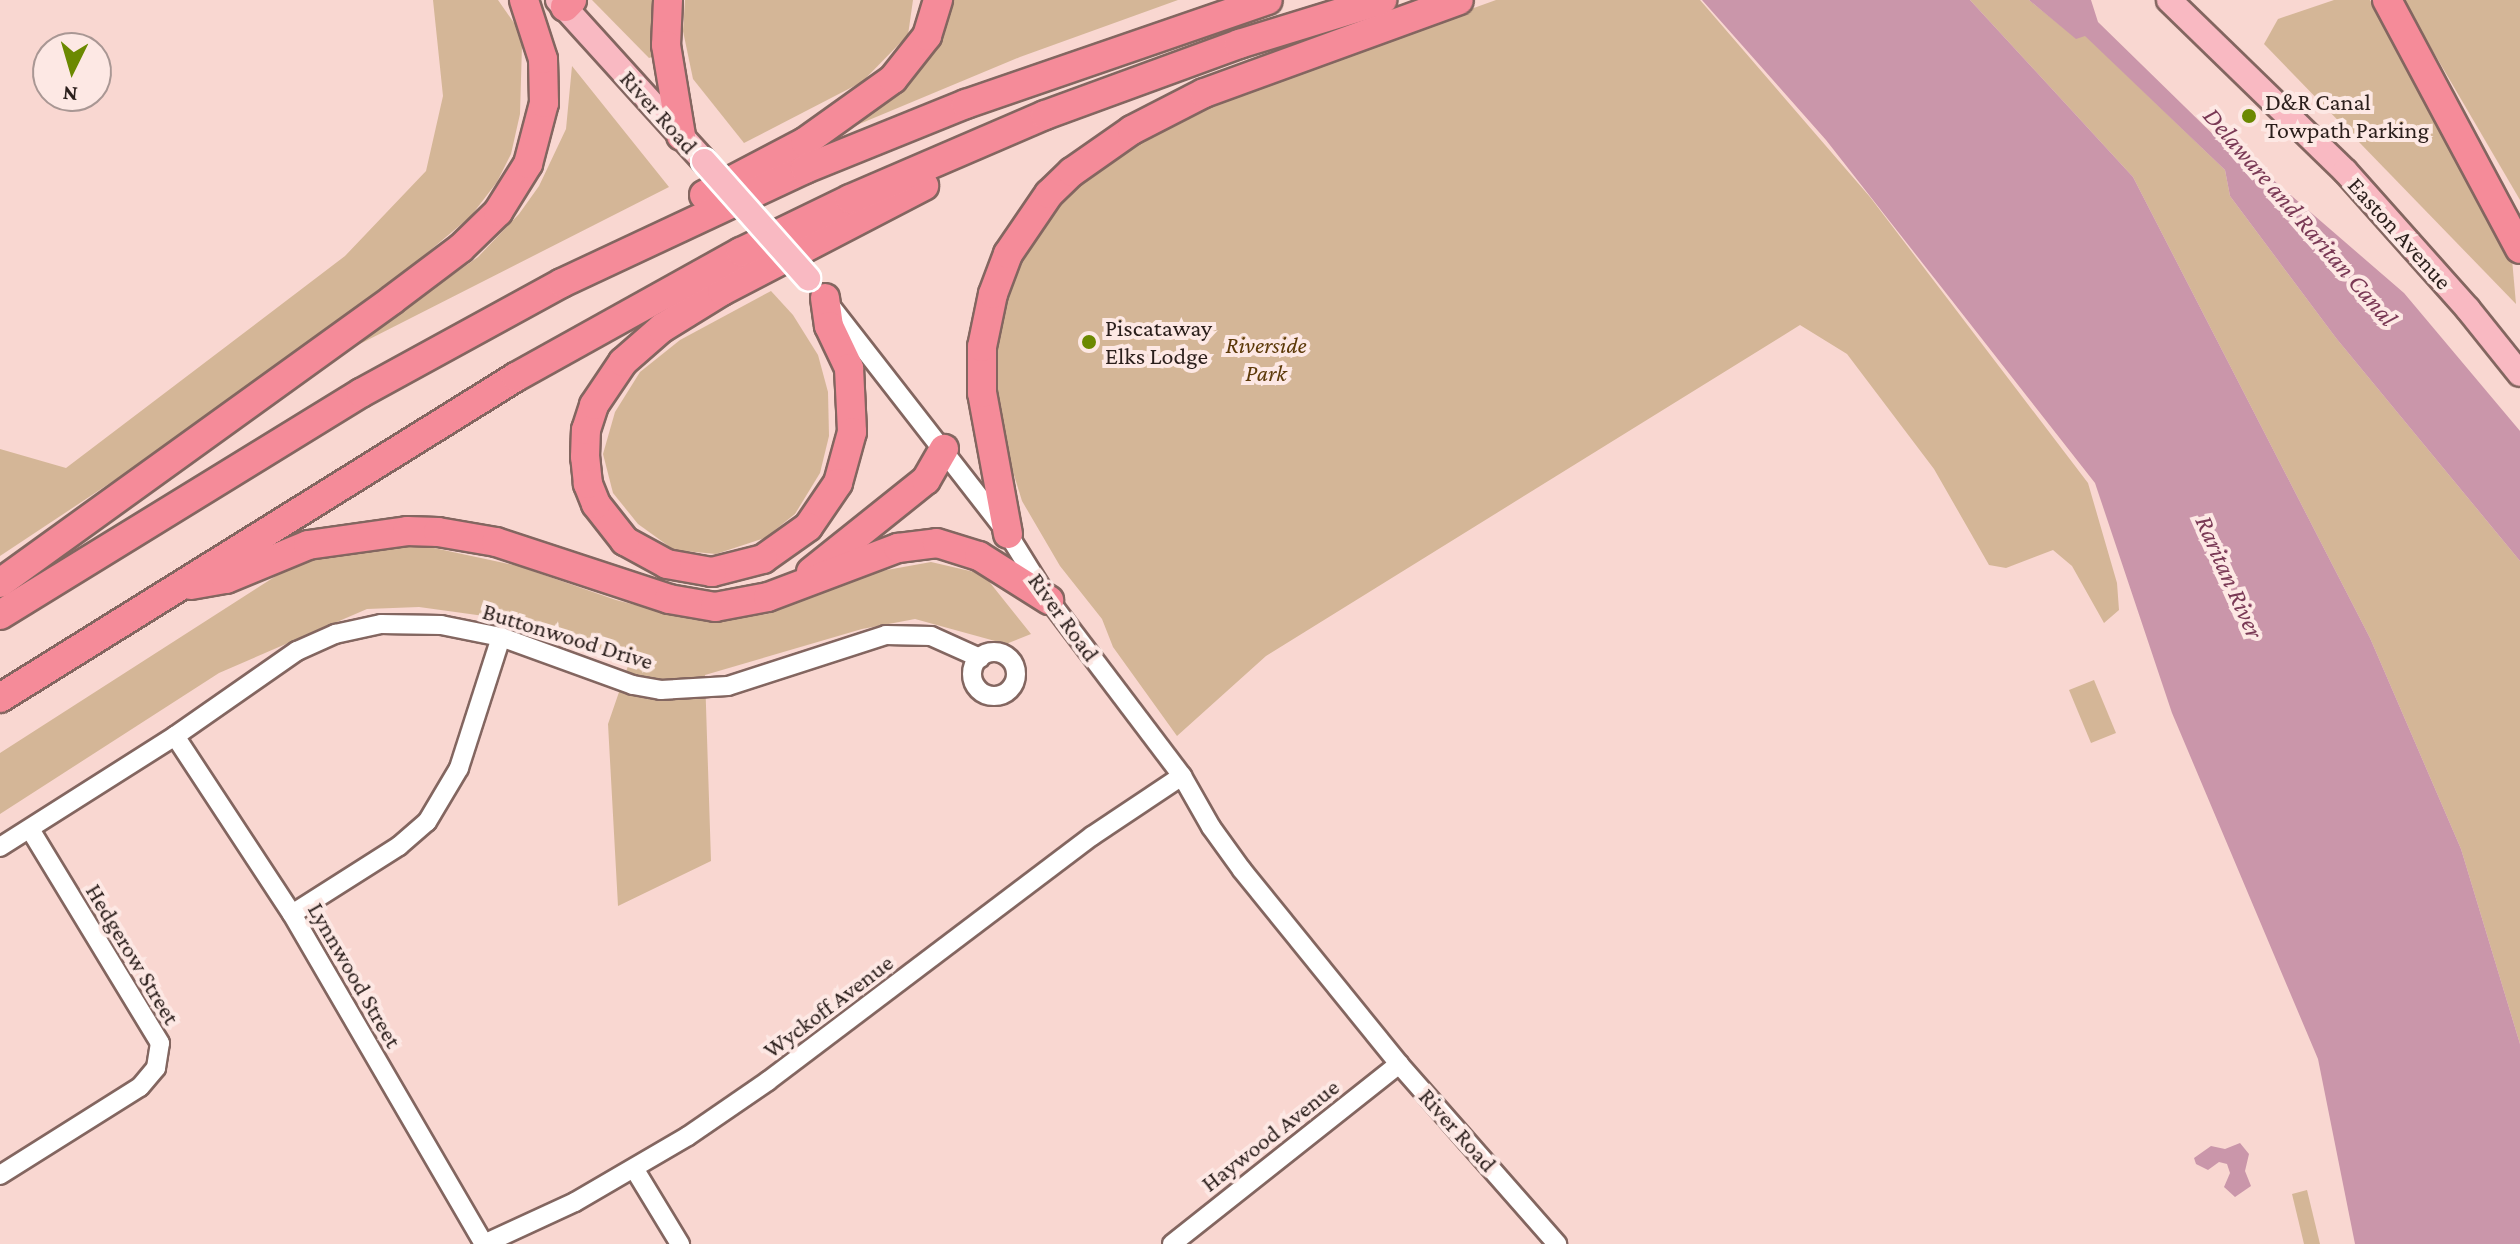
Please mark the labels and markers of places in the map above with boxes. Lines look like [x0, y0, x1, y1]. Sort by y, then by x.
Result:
place label: D&R Canal Towpath Parking [2265, 88, 2429, 144]
marker: D&R Canal Towpath Parking [2240, 107, 2258, 125]
place label: Piscataway Elks Lodge [1105, 314, 1212, 370]
marker: Piscataway Elks Lodge [1080, 333, 1098, 351]

